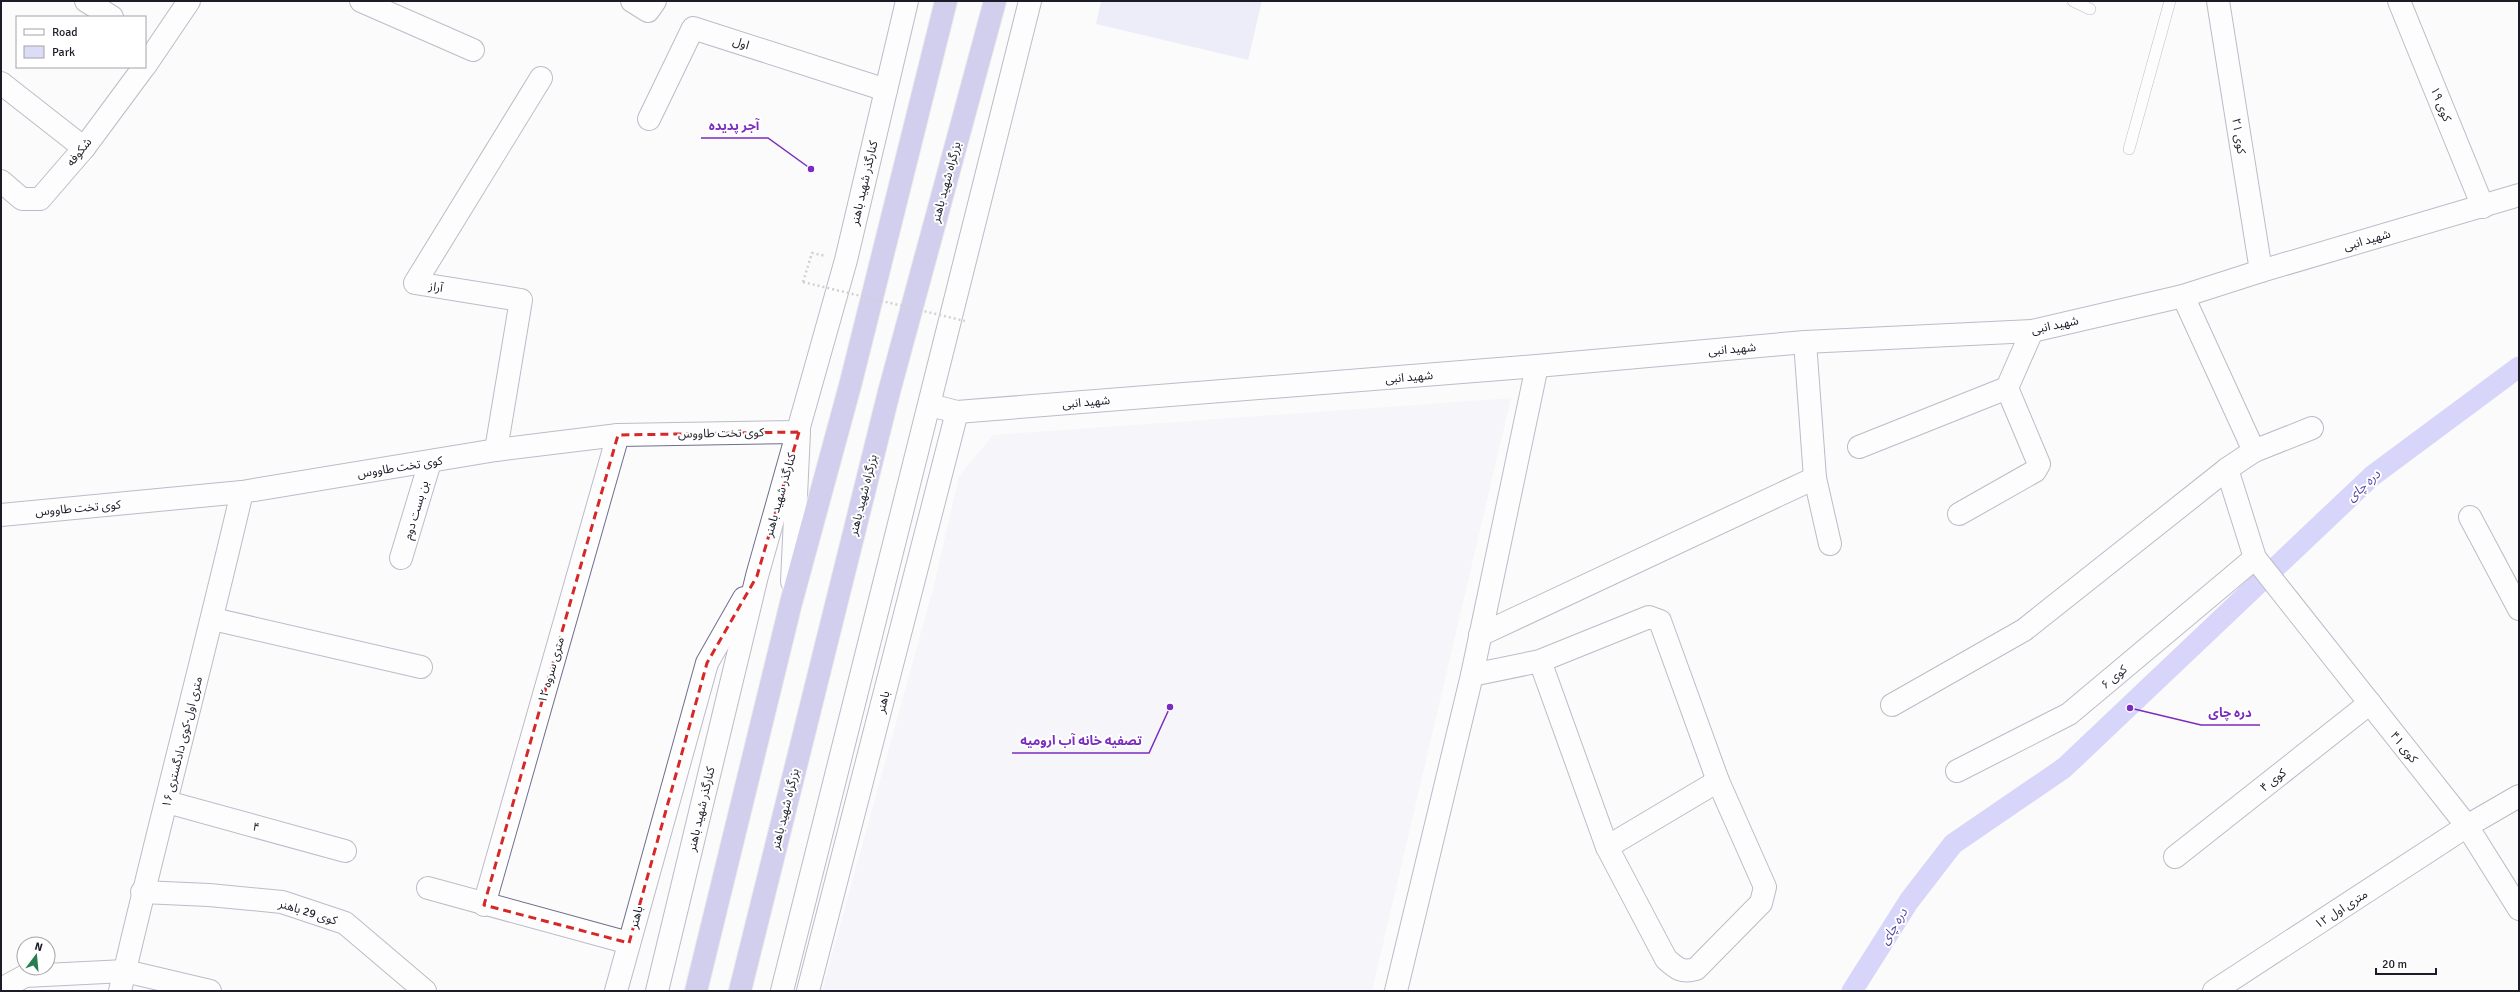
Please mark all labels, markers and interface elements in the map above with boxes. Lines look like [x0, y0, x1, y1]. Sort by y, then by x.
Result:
legend [16, 16, 146, 68]
text: Road [52, 25, 78, 40]
street label: اول [731, 34, 751, 53]
text: Park [52, 45, 75, 60]
street label: کوی ۱۹ [2427, 85, 2455, 125]
callout: آجر پدیده [701, 113, 768, 138]
street label: کوی ۲۱ [2228, 117, 2249, 156]
text: آجر پدیده [709, 118, 760, 134]
street label: شکوفه [63, 135, 95, 170]
street label: کنارگذر شهید باهنر [847, 138, 882, 228]
street label: بزرگراه شهید باهنر [928, 140, 964, 225]
street label: شهید انبی [2342, 227, 2392, 254]
street label: آراز [427, 279, 445, 296]
street label: شهید انبی [2030, 313, 2080, 338]
street label: شهید انبی [1707, 340, 1757, 359]
street label: شهید انبی [1384, 368, 1434, 387]
street label: شهید انبی [1061, 393, 1111, 412]
street label: کوی تخت طاووس [678, 425, 765, 442]
street label: کنارگذر شهید باهنر [761, 451, 800, 540]
street label: کوی تخت طاووس [356, 453, 445, 482]
street label: بزرگراه شهید باهنر [846, 453, 881, 538]
water label: دره چای [2343, 466, 2384, 505]
street label: بن بست دوم [400, 479, 433, 542]
street label: کوی تخت طاووس [34, 497, 123, 520]
street label: ۱۲ متری سروه [535, 635, 568, 705]
street label: کوی ۶ [2098, 662, 2131, 693]
street label: ۱۶ متری اول-کوی دادگستری [159, 675, 206, 809]
street label: باهنر [873, 689, 893, 716]
callout: دره چای [2201, 700, 2260, 725]
text: دره چای [2208, 705, 2252, 721]
callout: تصفیه خانه آب ارومیه [1012, 728, 1149, 753]
street label: کوی ۴۱ [2387, 728, 2421, 767]
text: تصفیه خانه آب ارومیه [1020, 733, 1142, 749]
street label: کنارگذر شهید باهنر [684, 764, 719, 854]
street label: کوی ۴ [2257, 765, 2290, 795]
street label: بزرگراه شهید باهنر [768, 767, 803, 852]
street label: ۴ [251, 819, 261, 836]
street label: ۱۲ متری اول [2312, 887, 2371, 932]
street label: کوی 29 باهنر [276, 896, 340, 929]
street label: باهنر [626, 904, 647, 931]
water label: دره چای [1876, 905, 1912, 948]
north arrow [16, 936, 56, 976]
text: N [33, 940, 44, 954]
scale bar [2376, 950, 2436, 976]
text: 20 m [2382, 957, 2407, 972]

